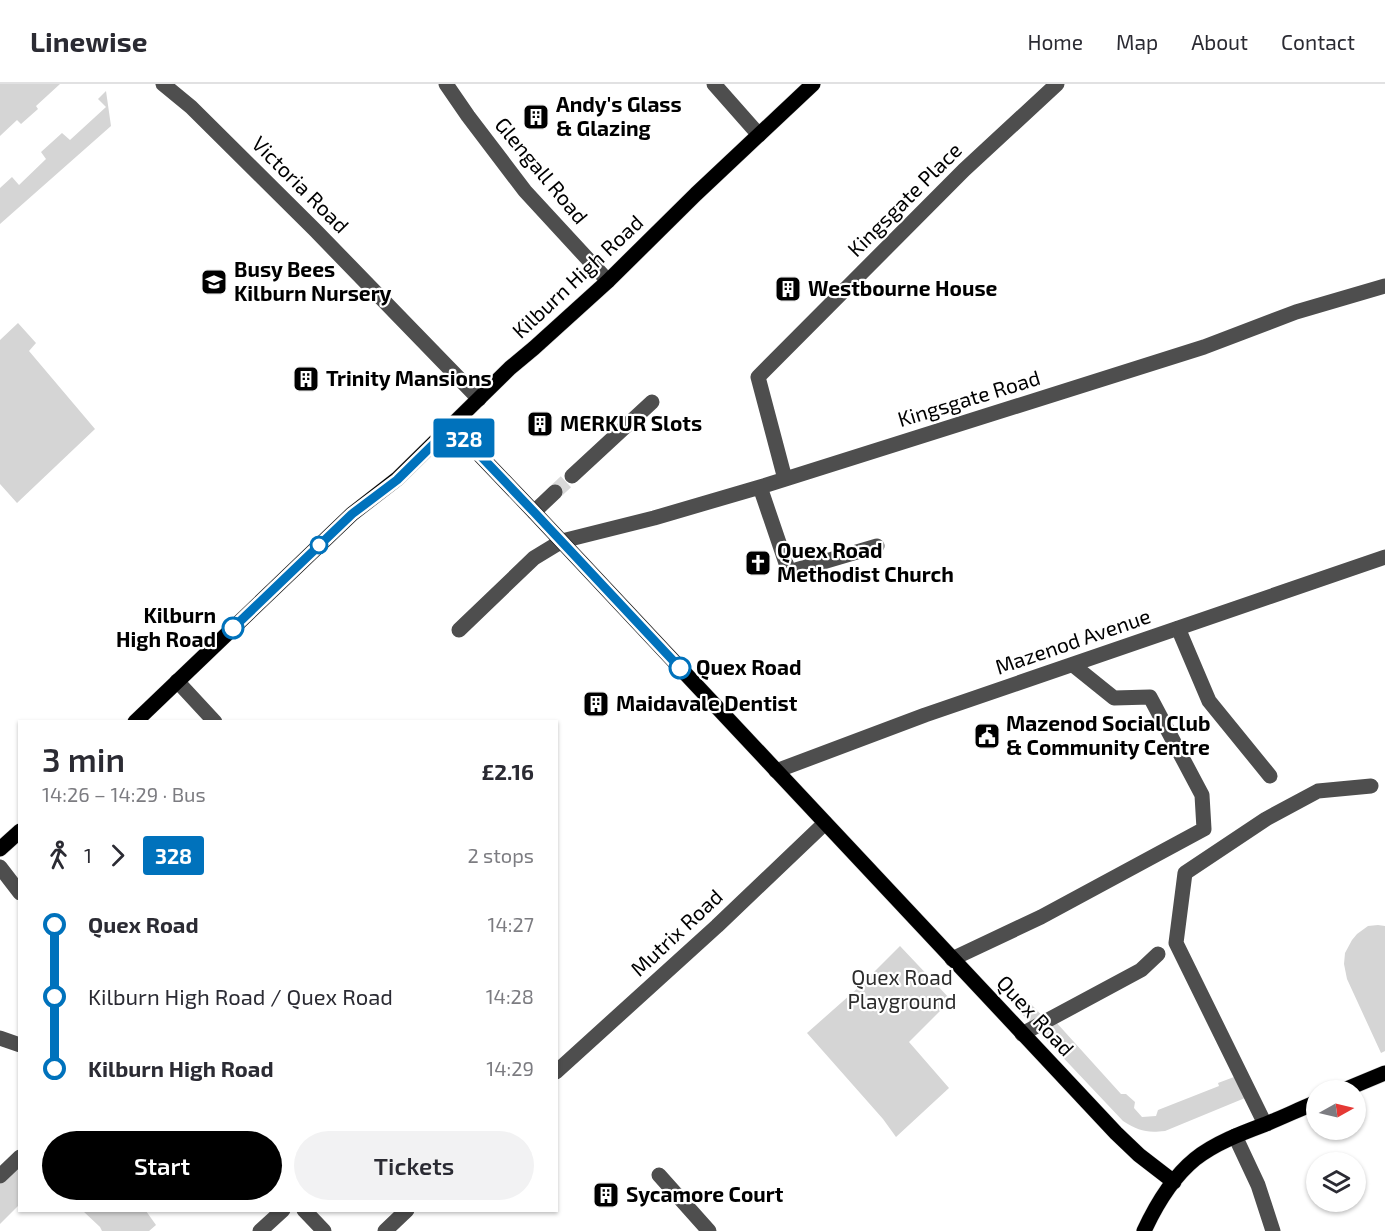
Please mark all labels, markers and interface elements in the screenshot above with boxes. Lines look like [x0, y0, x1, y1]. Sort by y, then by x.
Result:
text: Linewise [30, 24, 148, 58]
text: Home [1027, 29, 1083, 54]
text: Map [1116, 29, 1158, 54]
text: About [1191, 29, 1248, 54]
text: Contact [1281, 29, 1355, 54]
place label: Andy's Glass & Glazing [556, 91, 682, 140]
building icon: Andy's Glass & Glazing [521, 102, 551, 132]
street label: Glengall Road [490, 112, 594, 228]
street label: Victoria Road [248, 130, 355, 237]
street label: Kingsgate Place [842, 137, 966, 261]
street label: Kilburn High Road [507, 209, 647, 343]
place label: Busy Bees Kilburn Nursery [234, 256, 392, 306]
school or university icon: Busy Bees Kilburn Nursery [199, 267, 229, 297]
building icon: Westbourne House [773, 274, 803, 304]
place label: Westbourne House [808, 275, 998, 300]
building icon: Trinity Mansions [291, 364, 321, 394]
street label: Kingsgate Road [894, 364, 1043, 431]
place label: Trinity Mansions [326, 365, 492, 391]
building icon: MERKUR Slots [525, 409, 555, 439]
place label: MERKUR Slots [560, 410, 702, 435]
line badge: 328 [430, 418, 498, 458]
text: 328 [445, 426, 483, 451]
unlabelled marker [310, 536, 328, 554]
place label: Quex Road Methodist Church [777, 537, 954, 586]
church icon: Quex Road Methodist Church [743, 548, 773, 578]
place label: Kilburn High Road [116, 602, 216, 651]
street label: Mazenod Avenue [992, 602, 1153, 679]
marker: Kilburn High Road [222, 617, 244, 639]
place label: Quex Road [696, 654, 802, 680]
marker: Quex Road [669, 657, 691, 679]
building icon: Maidavale Dentist [581, 689, 611, 719]
place label: Maidavale Dentist [616, 690, 798, 715]
place label: Mazenod Social Club & Community Centre [1006, 710, 1210, 760]
public building icon: Mazenod Social Club & Community Centre [972, 721, 1002, 751]
text: 3 min [42, 739, 125, 779]
text: £2.16 [481, 758, 534, 784]
text: 14:26 – 14:29 · Bus [42, 782, 206, 806]
icon: walk [42, 839, 75, 872]
icon: forward [101, 839, 134, 872]
text: 1 [84, 843, 92, 867]
text: 328 [155, 843, 192, 868]
text: 2 stops [467, 843, 534, 867]
street label: Mutrix Road [625, 883, 727, 981]
text: Quex Road [88, 911, 199, 937]
text: 14:27 [488, 912, 534, 936]
park label: Quex Road Playground [847, 964, 957, 1013]
street label: Quex Road [992, 969, 1080, 1061]
text: Kilburn High Road / Quex Road [88, 983, 393, 1009]
text: 14:28 [486, 984, 534, 1008]
text: Kilburn High Road [88, 1055, 274, 1081]
text: 14:29 [486, 1056, 534, 1080]
north arrow [1306, 1080, 1366, 1140]
map controls [1306, 1080, 1366, 1212]
button: Start [42, 1131, 282, 1200]
button: Tickets [294, 1131, 534, 1200]
button: layers [1306, 1152, 1366, 1212]
building icon: Sycamore Court [591, 1180, 621, 1210]
place label: Sycamore Court [626, 1181, 784, 1207]

